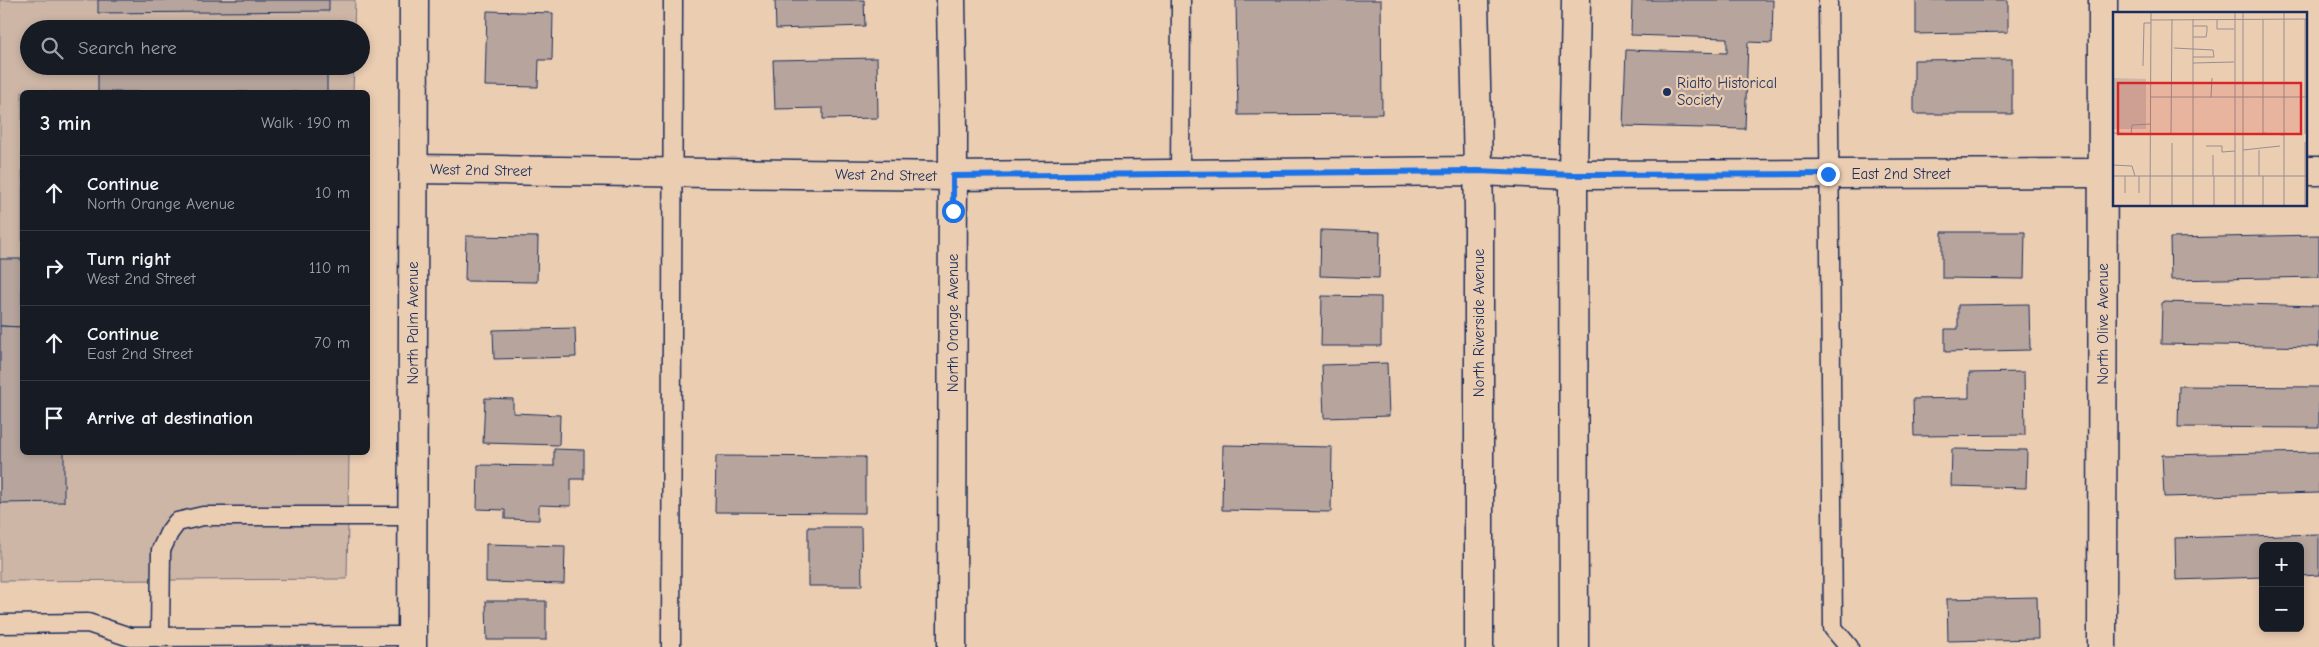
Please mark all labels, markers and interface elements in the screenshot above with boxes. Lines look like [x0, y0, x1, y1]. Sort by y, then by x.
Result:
inset map [2113, 12, 2306, 206]
search box [20, 20, 370, 75]
icon: search [38, 34, 66, 62]
text: Search here [78, 37, 177, 59]
place label: Rialto Historical Society [1677, 74, 1777, 109]
marker: Rialto Historical Society [1661, 86, 1673, 98]
text: 3 min [40, 111, 91, 135]
text: Walk · 190 m [261, 114, 350, 132]
street label: West 2nd Street [430, 160, 533, 180]
route end [1817, 163, 1840, 186]
street label: West 2nd Street [835, 165, 938, 185]
street label: East 2nd Street [1852, 165, 1951, 183]
text: Continue [87, 173, 159, 195]
icon: ahead [40, 179, 68, 207]
text: 10 m [315, 184, 350, 202]
text: North Orange Avenue [87, 195, 235, 213]
route start [942, 200, 965, 223]
text: Turn right [87, 248, 171, 270]
street label: North Riverside Avenue [1470, 248, 1488, 397]
street label: North Orange Avenue [944, 253, 962, 392]
icon: right [40, 254, 68, 282]
text: 110 m [309, 259, 350, 277]
street label: North Palm Avenue [404, 261, 422, 385]
street label: North Olive Avenue [2094, 263, 2112, 385]
text: West 2nd Street [87, 270, 195, 288]
text: Continue [87, 323, 159, 345]
icon: ahead [40, 329, 68, 357]
text: 70 m [314, 334, 350, 352]
text: East 2nd Street [87, 345, 193, 363]
icon: arrive [40, 404, 68, 432]
text: Arrive at destination [87, 407, 253, 429]
map controls [2259, 542, 2304, 632]
button: + [2259, 542, 2304, 587]
button: − [2259, 587, 2304, 632]

